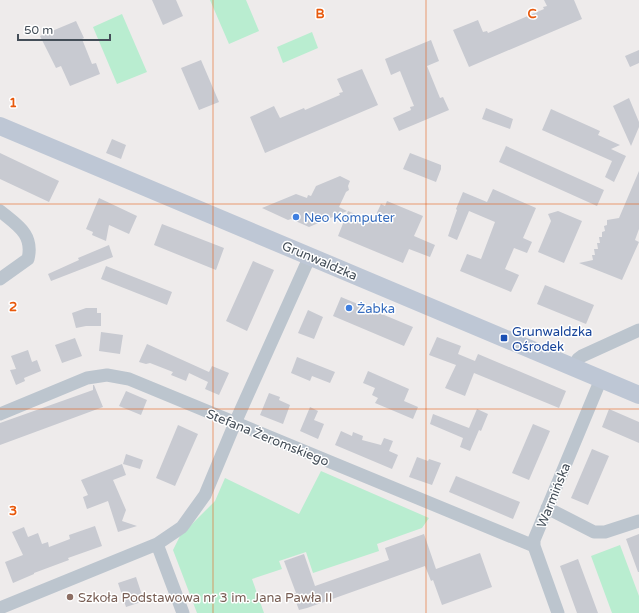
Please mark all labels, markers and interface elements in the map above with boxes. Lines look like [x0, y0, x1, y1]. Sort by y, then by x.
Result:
text: B [315, 6, 325, 22]
text: C [527, 6, 537, 22]
scale bar [18, 16, 110, 42]
text: 50 m [24, 23, 53, 37]
text: 1 [9, 95, 17, 111]
place label: Neo Komputer [304, 210, 395, 226]
marker: Neo Komputer [291, 212, 301, 222]
street label: Grunwaldzka [280, 238, 360, 284]
text: 2 [9, 299, 17, 315]
place label: Żabka [357, 301, 395, 317]
marker: Żabka [344, 303, 354, 313]
place label: Grunwaldzka Ośrodek [512, 324, 592, 355]
marker: Grunwaldzka Ośrodek [499, 333, 509, 343]
street label: Stefana Żeromskiego [204, 406, 331, 470]
street label: Warmińska [534, 461, 574, 530]
text: 3 [9, 503, 17, 519]
place label: Szkoła Podstawowa nr 3 im. Jana Pawła II [78, 590, 332, 606]
marker: Szkoła Podstawowa nr 3 im. Jana Pawła II [65, 592, 75, 602]

